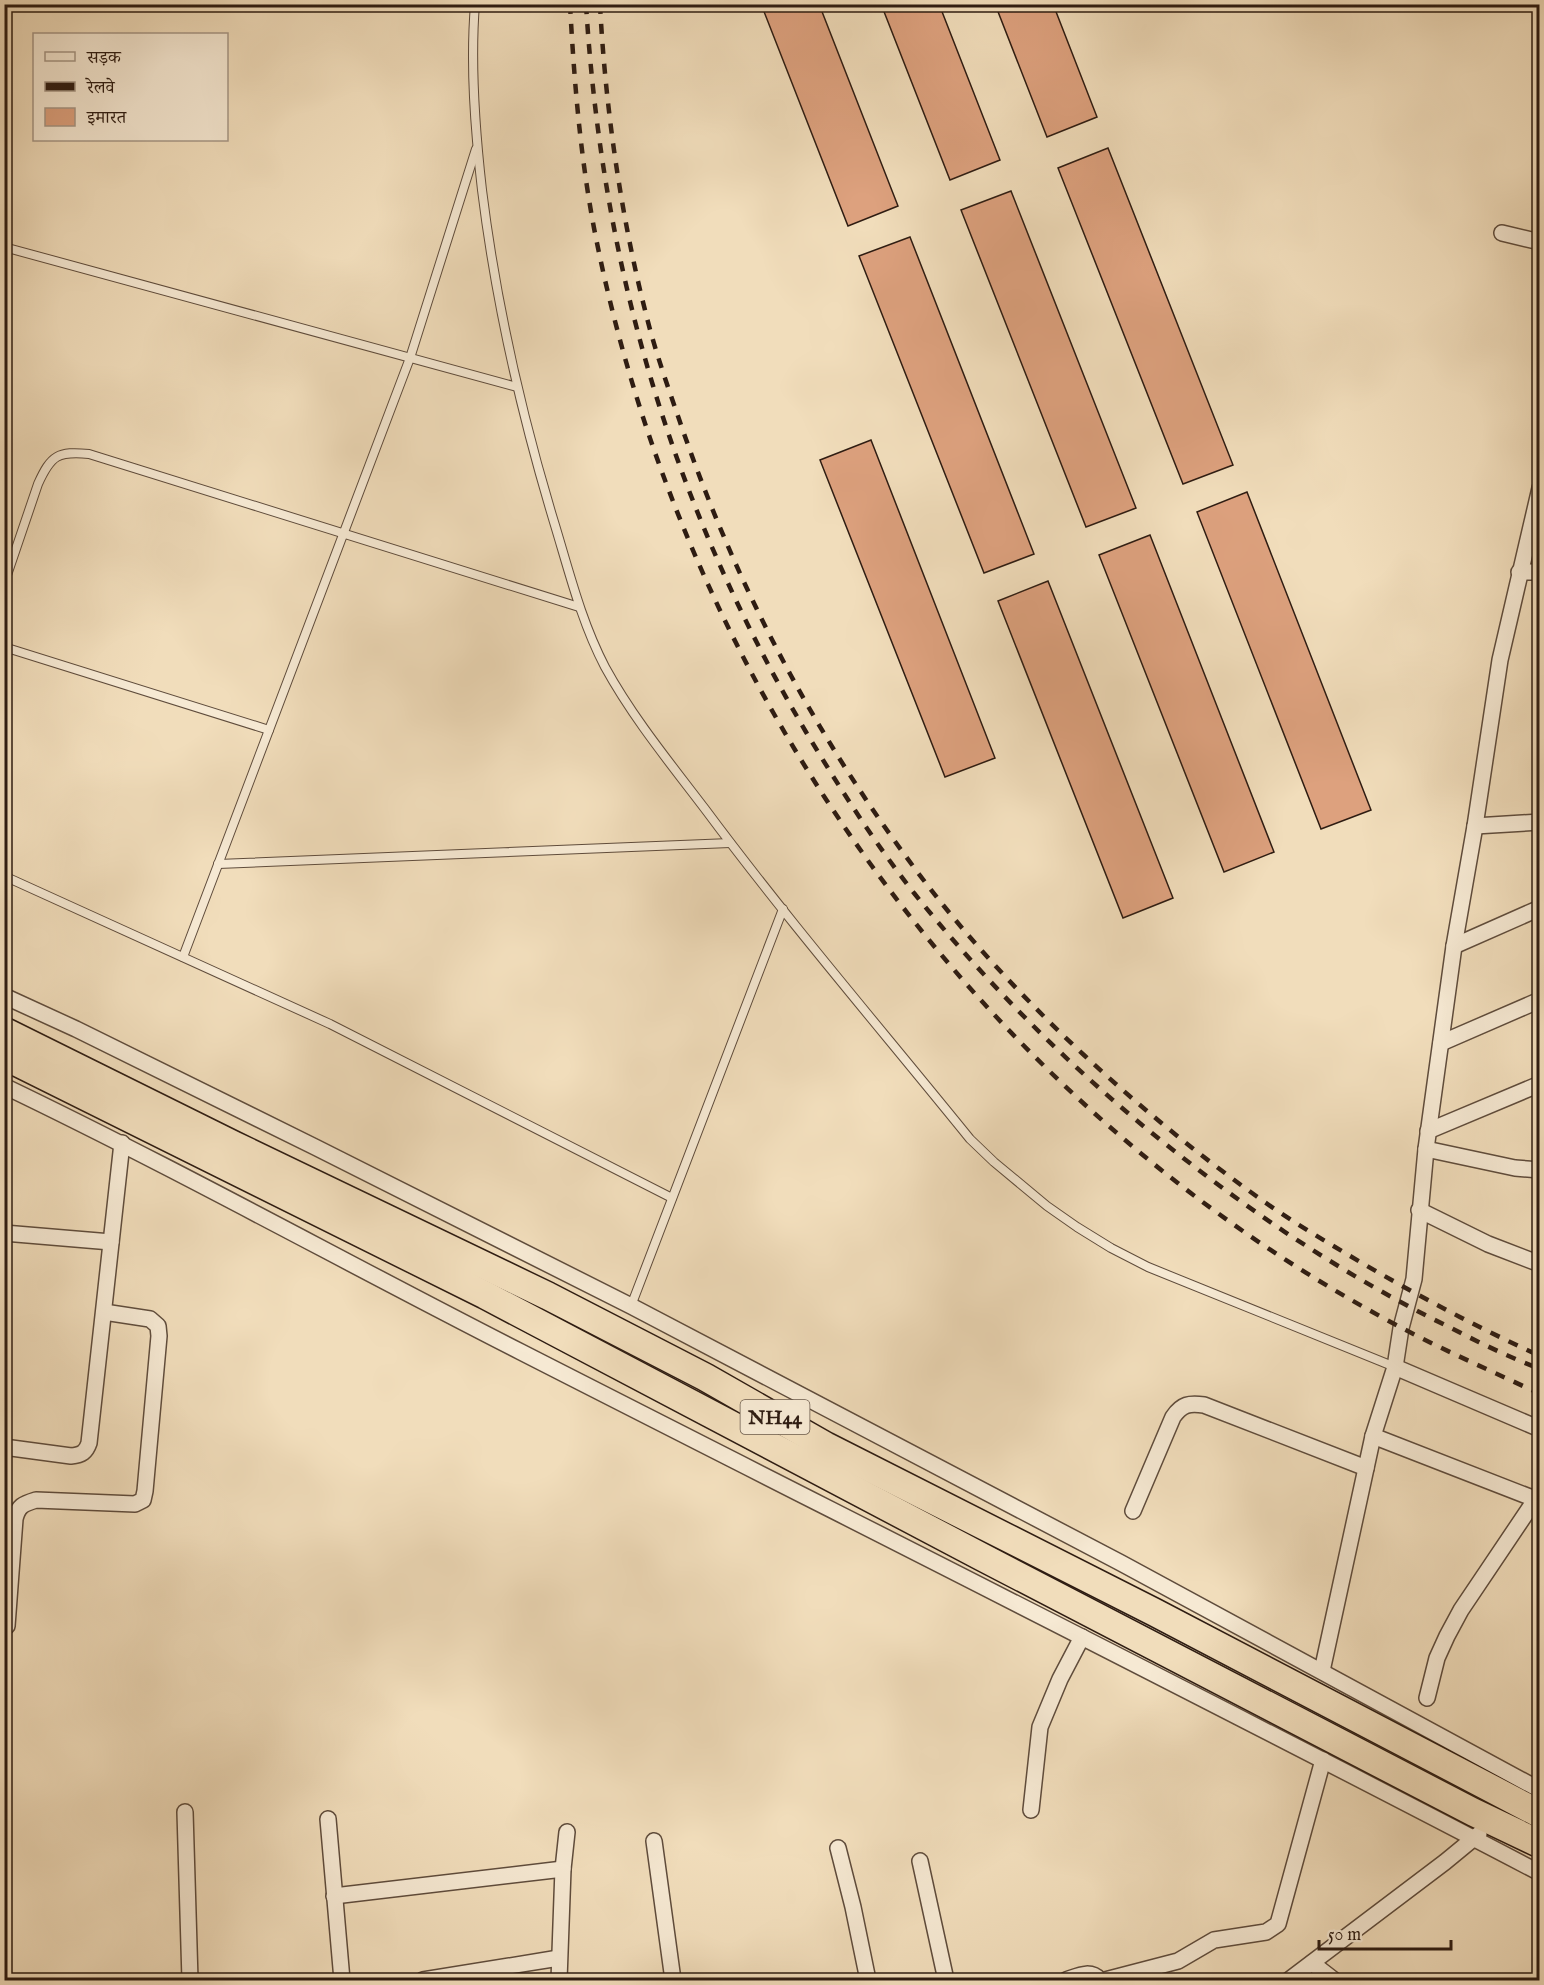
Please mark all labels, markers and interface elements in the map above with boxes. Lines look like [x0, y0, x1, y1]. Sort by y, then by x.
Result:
legend [33, 33, 228, 141]
text: सड़क [86, 47, 122, 70]
text: रेलवे [85, 77, 116, 100]
text: इमारत [86, 107, 127, 130]
road number: NH44 [740, 1400, 810, 1434]
scale bar [1319, 1913, 1451, 1951]
text: 50 m [1328, 1924, 1361, 1947]

